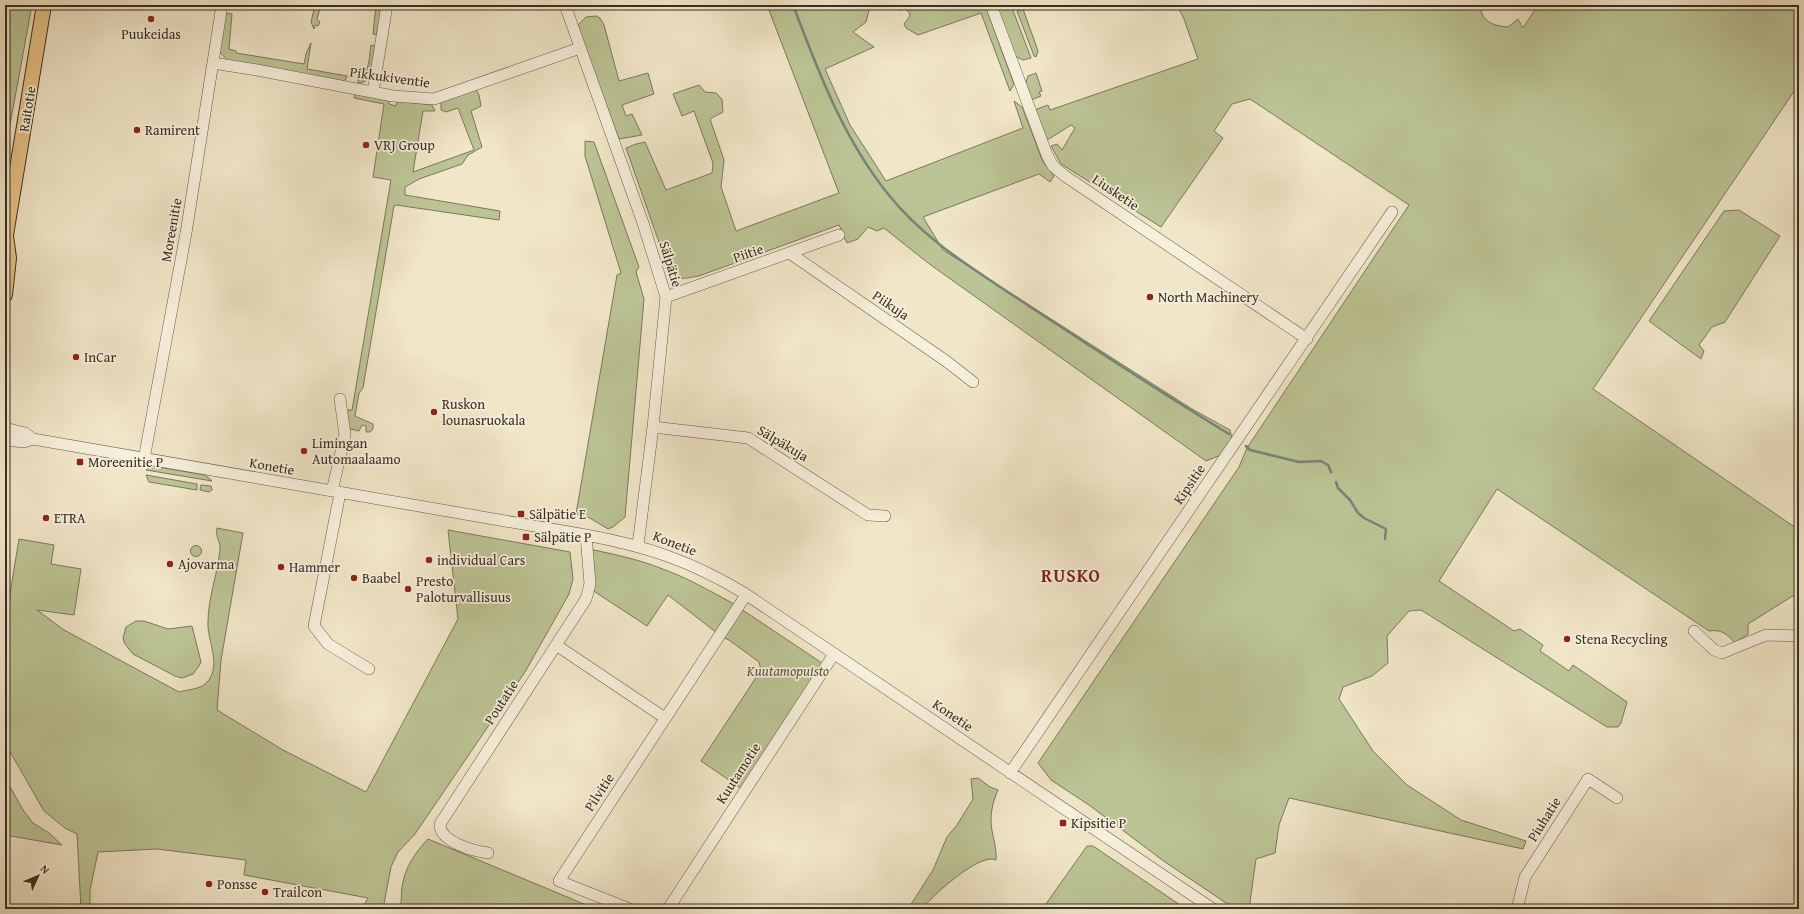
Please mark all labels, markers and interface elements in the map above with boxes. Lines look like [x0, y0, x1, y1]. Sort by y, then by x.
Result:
marker: Puukeidas [146, 14, 156, 24]
place label: Puukeidas [121, 24, 181, 44]
street label: Pikkukiventie [349, 61, 432, 93]
street label: Raitotie [14, 84, 41, 133]
place label: Ramirent [145, 120, 200, 140]
marker: Ramirent [132, 125, 142, 135]
place label: VRJ Group [374, 135, 435, 155]
marker: VRJ Group [361, 140, 371, 150]
street label: Liusketie [1089, 169, 1144, 215]
street label: Moreenitie [156, 196, 187, 264]
street label: Piitie [730, 238, 766, 267]
street label: Sälpätie [655, 239, 688, 290]
street label: Piikuja [869, 285, 914, 325]
place label: North Machinery [1158, 287, 1259, 307]
marker: North Machinery [1145, 292, 1155, 302]
place label: InCar [84, 347, 116, 367]
marker: InCar [71, 352, 81, 362]
place label: Ruskon lounasruokala [442, 394, 526, 430]
marker: Ruskon lounasruokala [429, 407, 439, 417]
street label: Sälpäkuja [754, 420, 813, 466]
place label: Limingan Automaalaamo [312, 433, 401, 469]
marker: Limingan Automaalaamo [299, 446, 309, 456]
place label: Moreenitie P [88, 452, 163, 472]
street label: Konetie [248, 452, 296, 480]
marker: Moreenitie P [75, 457, 85, 467]
street label: Kipsitie [1168, 460, 1210, 508]
place label: Sälpätie E [529, 504, 586, 524]
place label: ETRA [54, 508, 86, 528]
marker: Sälpätie E [516, 509, 526, 519]
marker: ETRA [41, 513, 51, 523]
street label: Konetie [650, 526, 700, 561]
place label: Sälpätie P [534, 527, 592, 547]
marker: Sälpätie P [521, 532, 531, 542]
place label: individual Cars [437, 550, 525, 570]
place label: Ajovarma [178, 554, 235, 574]
marker: individual Cars [424, 555, 434, 565]
place label: Hammer [289, 557, 340, 577]
marker: Ajovarma [165, 559, 175, 569]
marker: Hammer [276, 562, 286, 572]
district label: RUSKO [1041, 562, 1101, 589]
place label: Baabel [362, 568, 401, 588]
place label: Presto Paloturvallisuus [416, 571, 511, 607]
marker: Baabel [349, 573, 359, 583]
marker: Presto Paloturvallisuus [403, 584, 413, 594]
place label: Stena Recycling [1575, 629, 1667, 649]
marker: Stena Recycling [1562, 634, 1572, 644]
park label: Kuutamopuisto [746, 661, 829, 681]
street label: Poutatie [479, 676, 523, 728]
street label: Konetie [929, 694, 978, 736]
street label: Kuutamotie [711, 738, 765, 807]
street label: Pilvitie [579, 769, 619, 815]
street label: Piuhatie [1523, 793, 1566, 845]
place label: Kipsitie P [1071, 813, 1126, 833]
marker: Kipsitie P [1058, 818, 1068, 828]
north arrow [18, 856, 58, 896]
text: N [37, 861, 54, 878]
place label: Ponsse [217, 874, 258, 894]
marker: Ponsse [204, 879, 214, 889]
place label: Trailcon [273, 882, 322, 902]
marker: Trailcon [260, 887, 270, 897]

